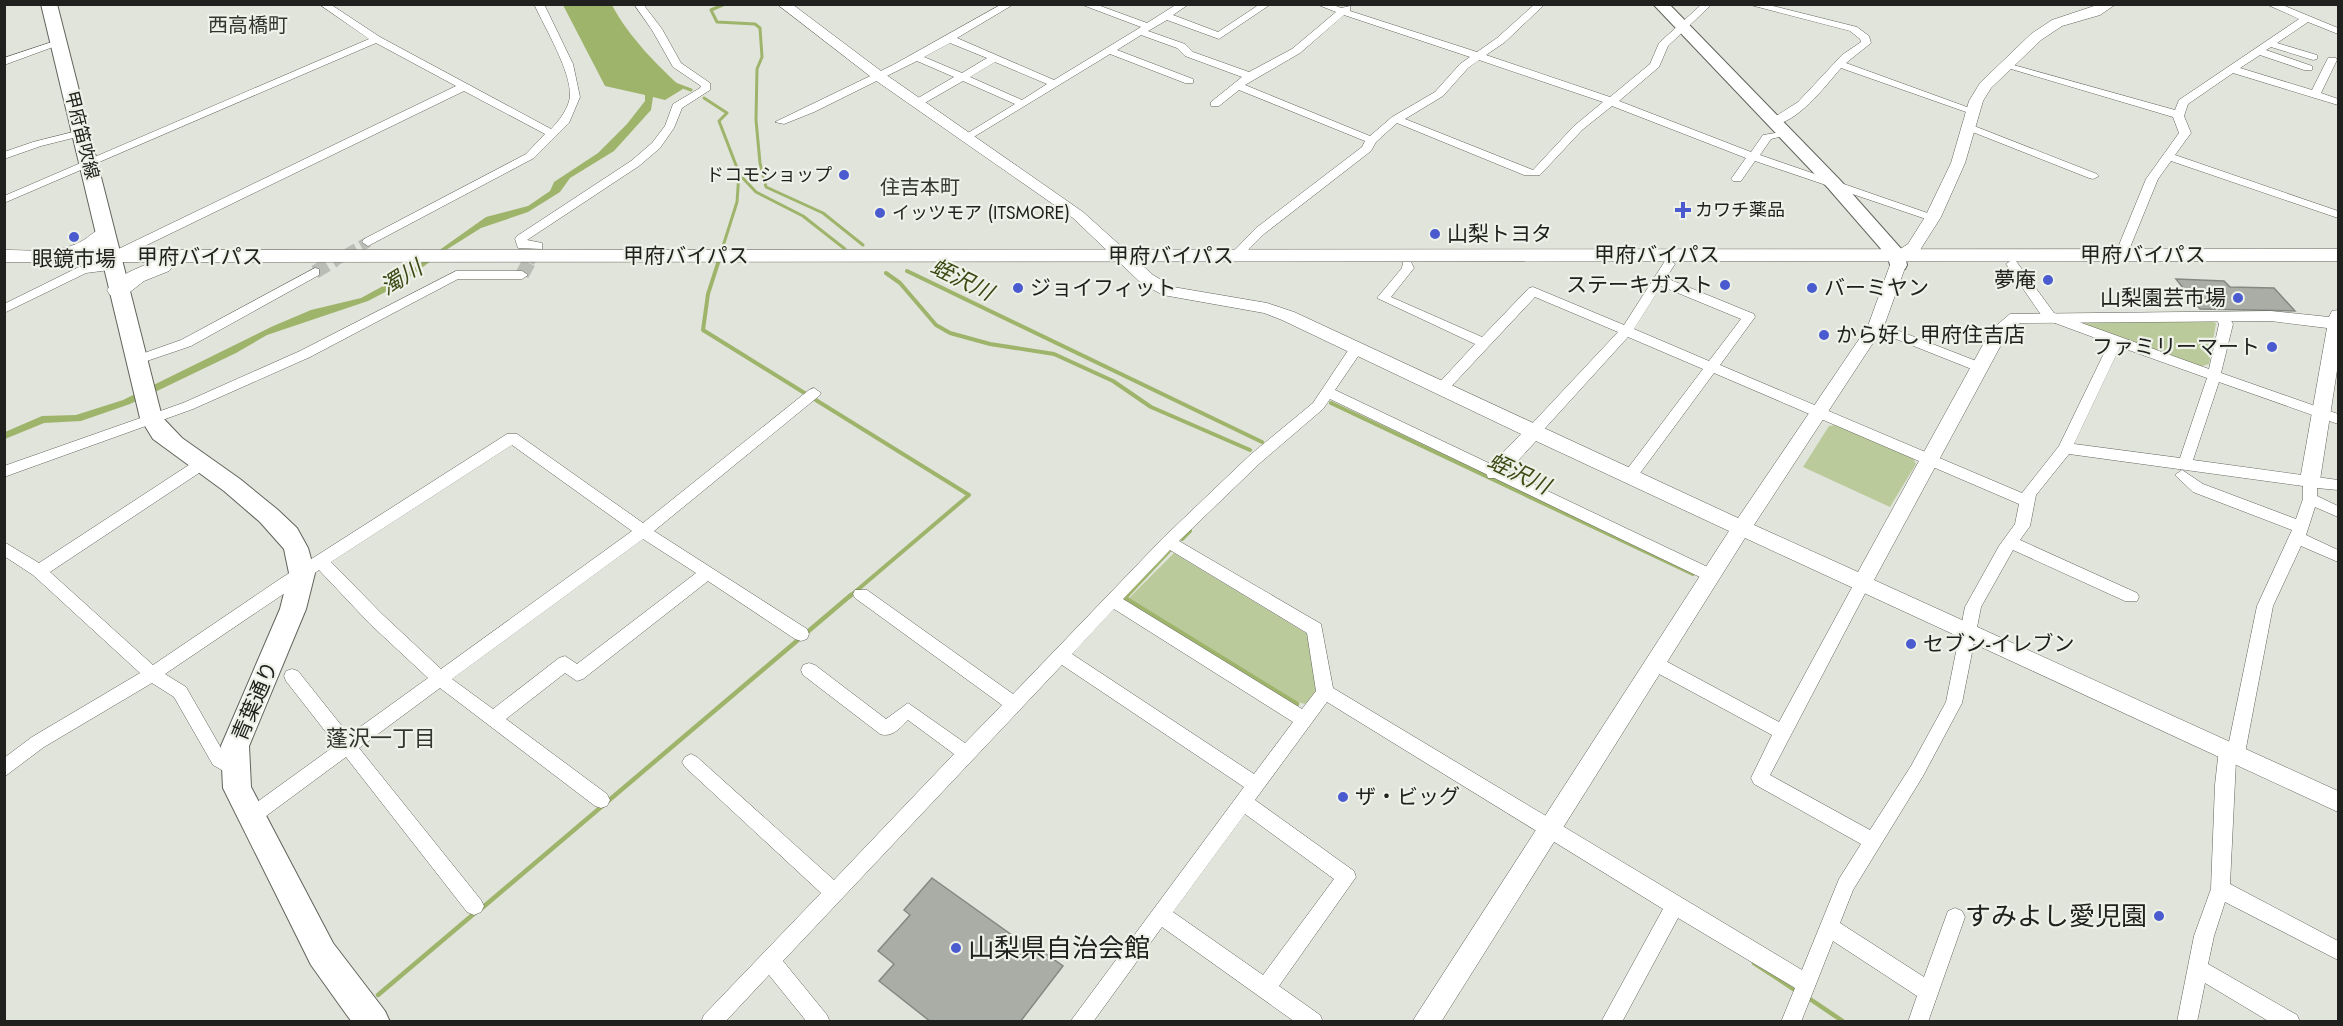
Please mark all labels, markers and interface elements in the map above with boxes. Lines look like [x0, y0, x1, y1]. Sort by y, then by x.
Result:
district label: 西高橋町 [208, 11, 288, 40]
street label: 甲府笛吹線 [58, 88, 106, 182]
place label: ドコモショップ [706, 162, 832, 188]
marker: ドコモショップ [837, 168, 851, 182]
district label: 住吉本町 [880, 173, 960, 202]
place label: カワチ薬品 [1695, 197, 1785, 223]
place label: イッツモア (ITSMORE) [892, 200, 1070, 226]
marker: カワチ薬品 [1676, 203, 1690, 217]
marker: イッツモア (ITSMORE) [873, 206, 887, 220]
place label: 山梨トヨタ [1447, 219, 1552, 249]
marker: 山梨トヨタ [1428, 227, 1442, 241]
marker: 眼鏡市場 [67, 230, 81, 244]
street label: 甲府バイパス [1594, 240, 1720, 270]
street label: 甲府バイパス [2080, 240, 2206, 270]
street label: 甲府バイパス [623, 241, 749, 271]
street label: 甲府バイパス [1108, 241, 1234, 271]
street label: 甲府バイパス [137, 242, 263, 272]
place label: 眼鏡市場 [32, 244, 116, 274]
water label: 蛭沢川 [925, 250, 1000, 309]
water label: 濁川 [374, 251, 430, 302]
place label: 夢庵 [1994, 265, 2036, 295]
place label: ステーキガスト [1566, 270, 1713, 300]
place label: ジョイフィット [1030, 273, 1177, 303]
place label: バーミヤン [1824, 273, 1929, 303]
marker: 夢庵 [2041, 273, 2055, 287]
marker: ステーキガスト [1718, 278, 1732, 292]
marker: ジョイフィット [1011, 281, 1025, 295]
marker: バーミヤン [1805, 281, 1819, 295]
place label: 山梨園芸市場 [2100, 283, 2226, 313]
marker: 山梨園芸市場 [2231, 291, 2245, 305]
place label: から好し甲府住吉店 [1836, 320, 2025, 350]
marker: から好し甲府住吉店 [1817, 328, 1831, 342]
place label: ファミリーマート [2092, 332, 2260, 362]
marker: ファミリーマート [2265, 340, 2279, 354]
water label: 蛭沢川 [1482, 445, 1557, 502]
place label: セブン-イレブン [1923, 629, 2074, 659]
marker: セブン-イレブン [1904, 637, 1918, 651]
street label: 青葉通り [225, 656, 285, 746]
district label: 蓬沢一丁目 [326, 722, 436, 754]
place label: ザ・ビッグ [1355, 782, 1460, 812]
marker: ザ・ビッグ [1336, 790, 1350, 804]
place label: すみよし愛児園 [1965, 897, 2147, 935]
marker: すみよし愛児園 [2152, 909, 2166, 923]
place label: 山梨県自治会館 [968, 929, 1150, 967]
marker: 山梨県自治会館 [949, 941, 963, 955]

